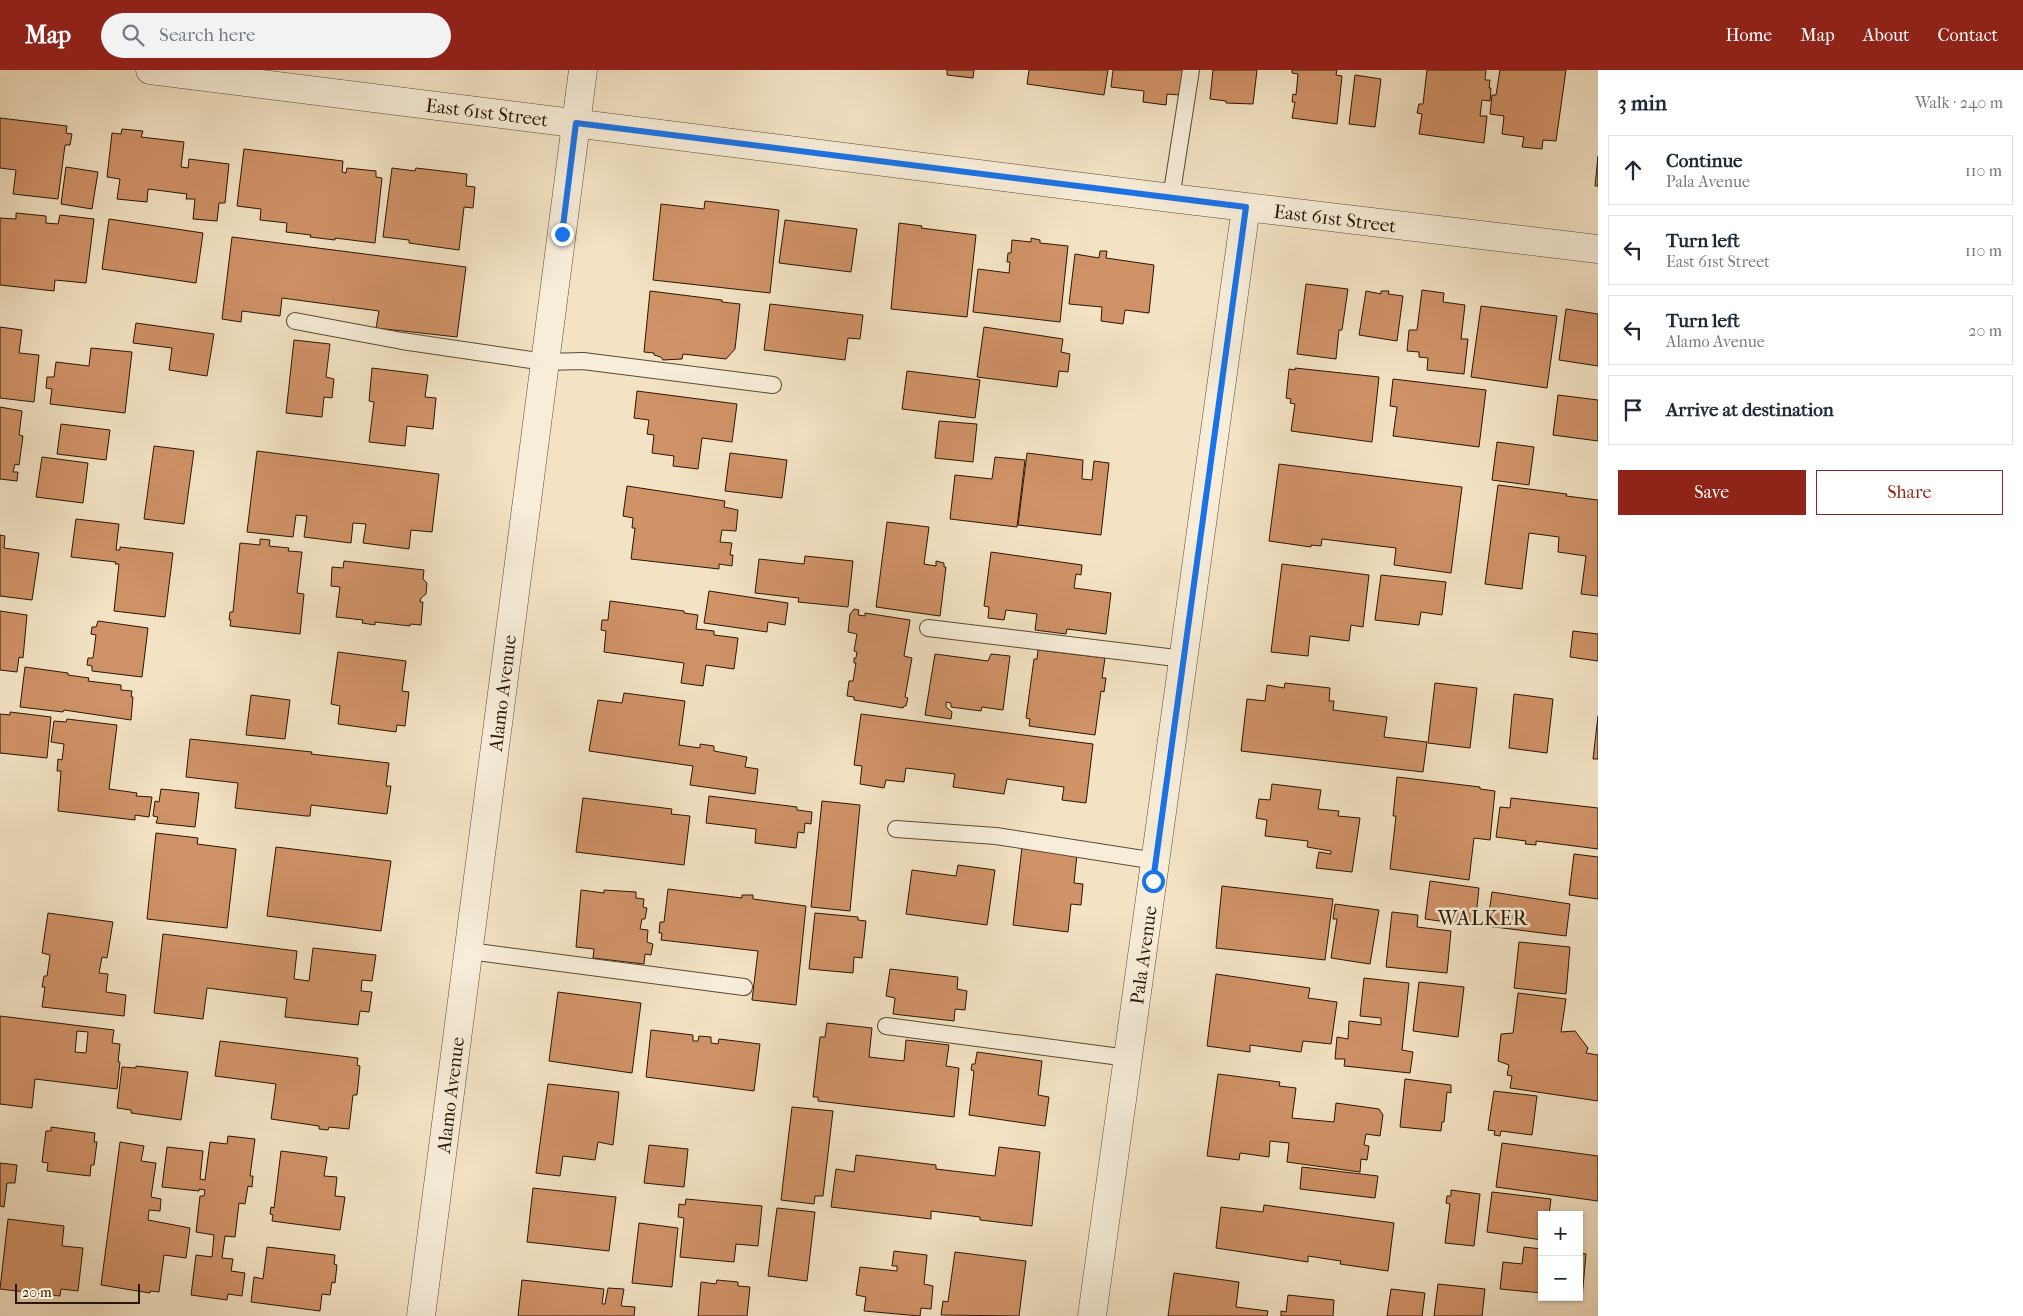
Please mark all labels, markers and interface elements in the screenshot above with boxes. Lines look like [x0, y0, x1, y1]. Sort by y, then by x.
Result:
search box [101, 13, 451, 58]
text: Map [25, 21, 71, 49]
icon: search [119, 21, 147, 49]
text: Search here [159, 24, 255, 46]
text: Home [1725, 25, 1772, 46]
text: Map [1800, 25, 1835, 46]
text: About [1863, 25, 1909, 46]
text: Contact [1937, 25, 1998, 46]
text: 3 min [1618, 91, 1667, 115]
text: Walk · 240 m [1915, 93, 2003, 112]
street label: East 61st Street [424, 95, 550, 131]
text: Continue [1666, 150, 1742, 172]
icon: ahead [1619, 156, 1647, 184]
text: 110 m [1965, 161, 2002, 180]
text: Pala Avenue [1666, 172, 1750, 191]
street label: East 61st Street [1272, 201, 1398, 237]
route end [551, 223, 574, 246]
text: Turn left [1666, 230, 1740, 252]
icon: left [1619, 236, 1647, 264]
text: 110 m [1965, 241, 2002, 260]
text: East 61st Street [1666, 252, 1770, 271]
text: Turn left [1666, 310, 1740, 332]
icon: left [1619, 316, 1647, 344]
text: 20 m [1968, 321, 2002, 340]
text: Alamo Avenue [1666, 332, 1765, 351]
icon: arrive [1619, 396, 1647, 424]
text: Arrive at destination [1666, 399, 1834, 421]
button: Save [1618, 470, 1806, 515]
button: Share [1816, 470, 2003, 515]
street label: Alamo Avenue [485, 634, 521, 754]
route start [1142, 870, 1165, 893]
street label: Pala Avenue [1126, 904, 1162, 1006]
district label: WALKER [1437, 907, 1529, 930]
street label: Alamo Avenue [433, 1036, 469, 1156]
map controls [1538, 1211, 1583, 1301]
button: + [1538, 1211, 1583, 1256]
button: − [1538, 1256, 1583, 1301]
scale bar [15, 1281, 140, 1304]
text: 20 m [22, 1284, 52, 1301]

